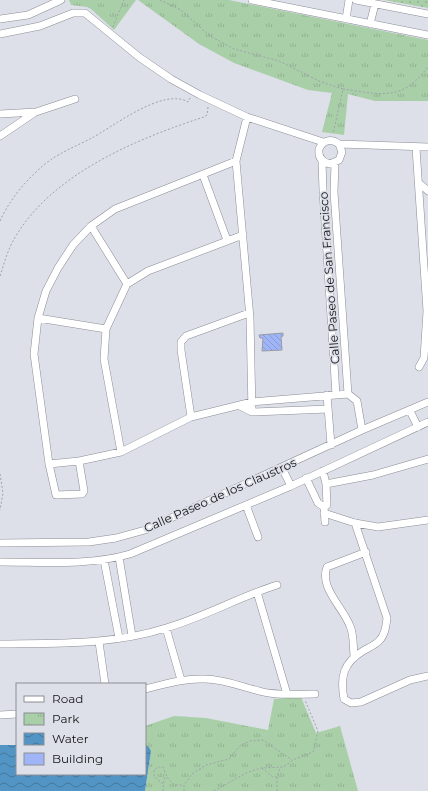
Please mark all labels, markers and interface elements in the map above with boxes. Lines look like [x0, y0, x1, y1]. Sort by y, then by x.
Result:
street label: Calle Paseo de San Francisco [315, 191, 343, 365]
street label: Calle Paseo de los Claustros [141, 454, 299, 536]
legend [16, 683, 146, 775]
text: Road [52, 691, 83, 706]
text: Park [52, 711, 80, 726]
text: Water [52, 731, 89, 746]
text: Building [52, 751, 103, 766]

